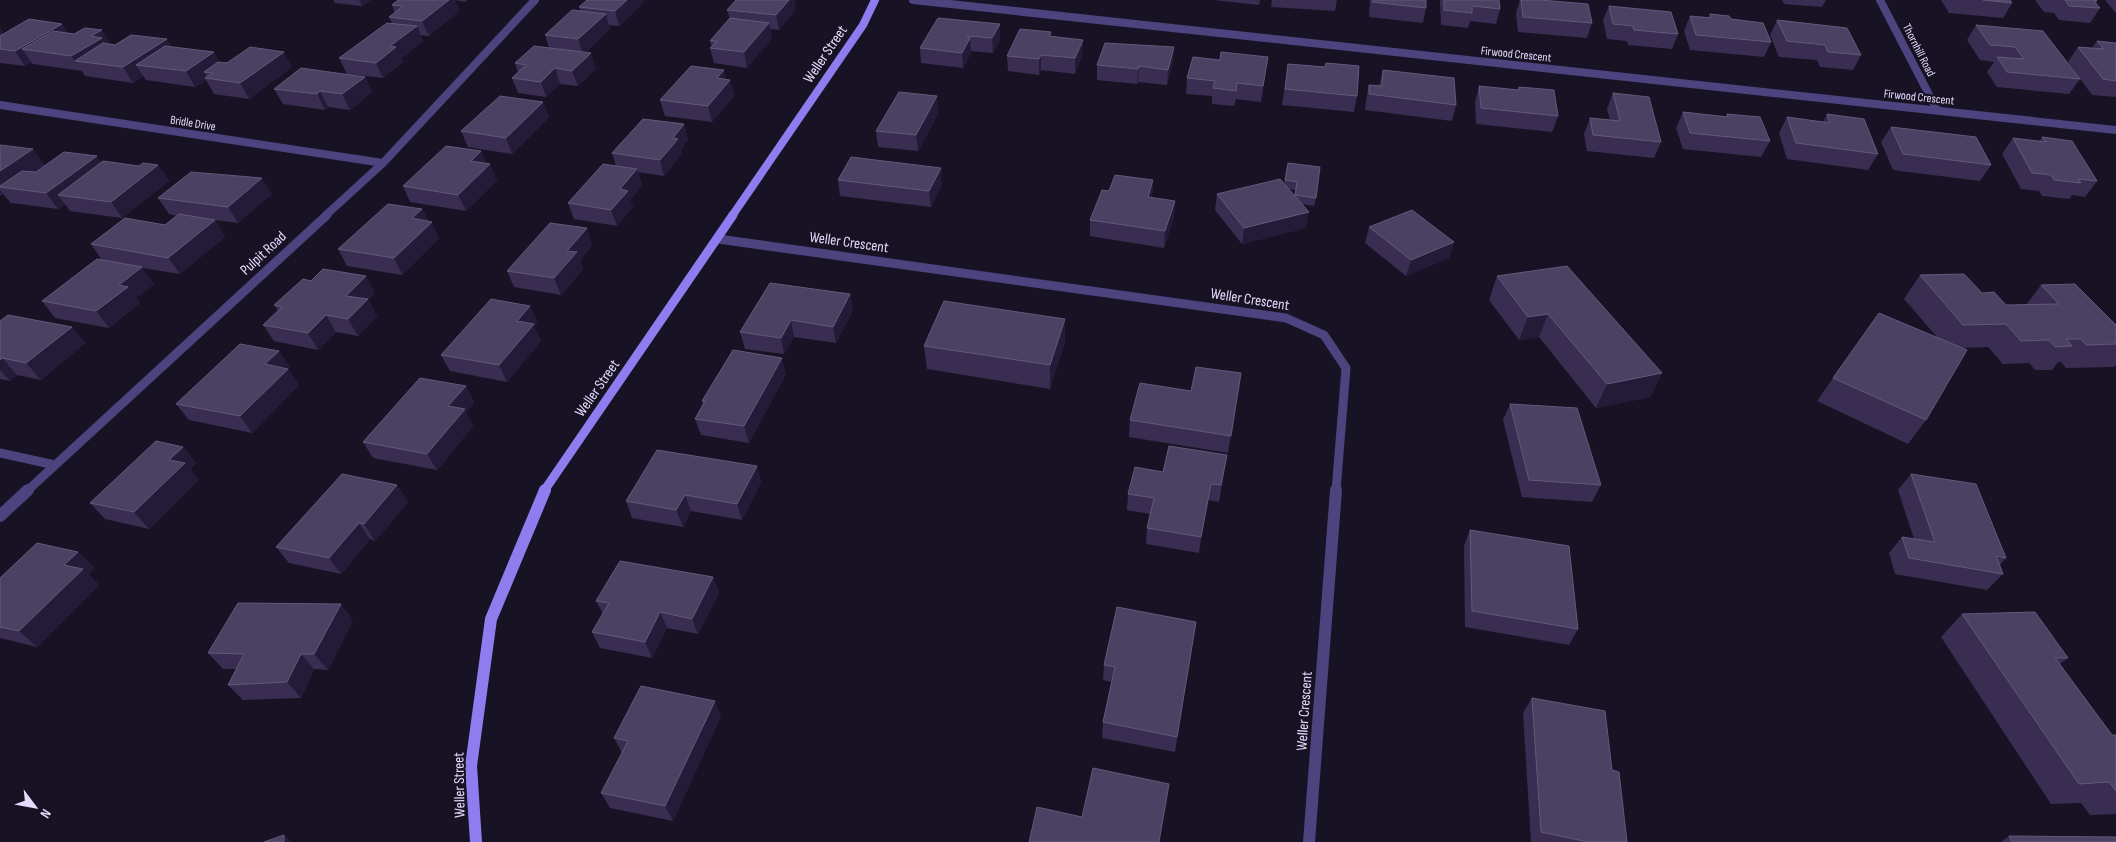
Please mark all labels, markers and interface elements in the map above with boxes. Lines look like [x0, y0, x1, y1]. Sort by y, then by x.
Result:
street label: Weller Street [799, 21, 852, 87]
street label: Thornhill Road [1899, 21, 1938, 79]
street label: Firwood Crescent [1480, 43, 1552, 66]
street label: Firwood Crescent [1883, 86, 1955, 109]
street label: Bridle Drive [169, 112, 217, 135]
street label: Pulpit Road [236, 227, 290, 280]
street label: Weller Crescent [808, 228, 890, 258]
street label: Weller Crescent [1209, 284, 1291, 315]
street label: Weller Street [571, 356, 624, 421]
street label: Weller Crescent [1292, 670, 1317, 751]
street label: Weller Street [449, 752, 470, 818]
north arrow [10, 782, 60, 832]
text: N [36, 806, 55, 821]

